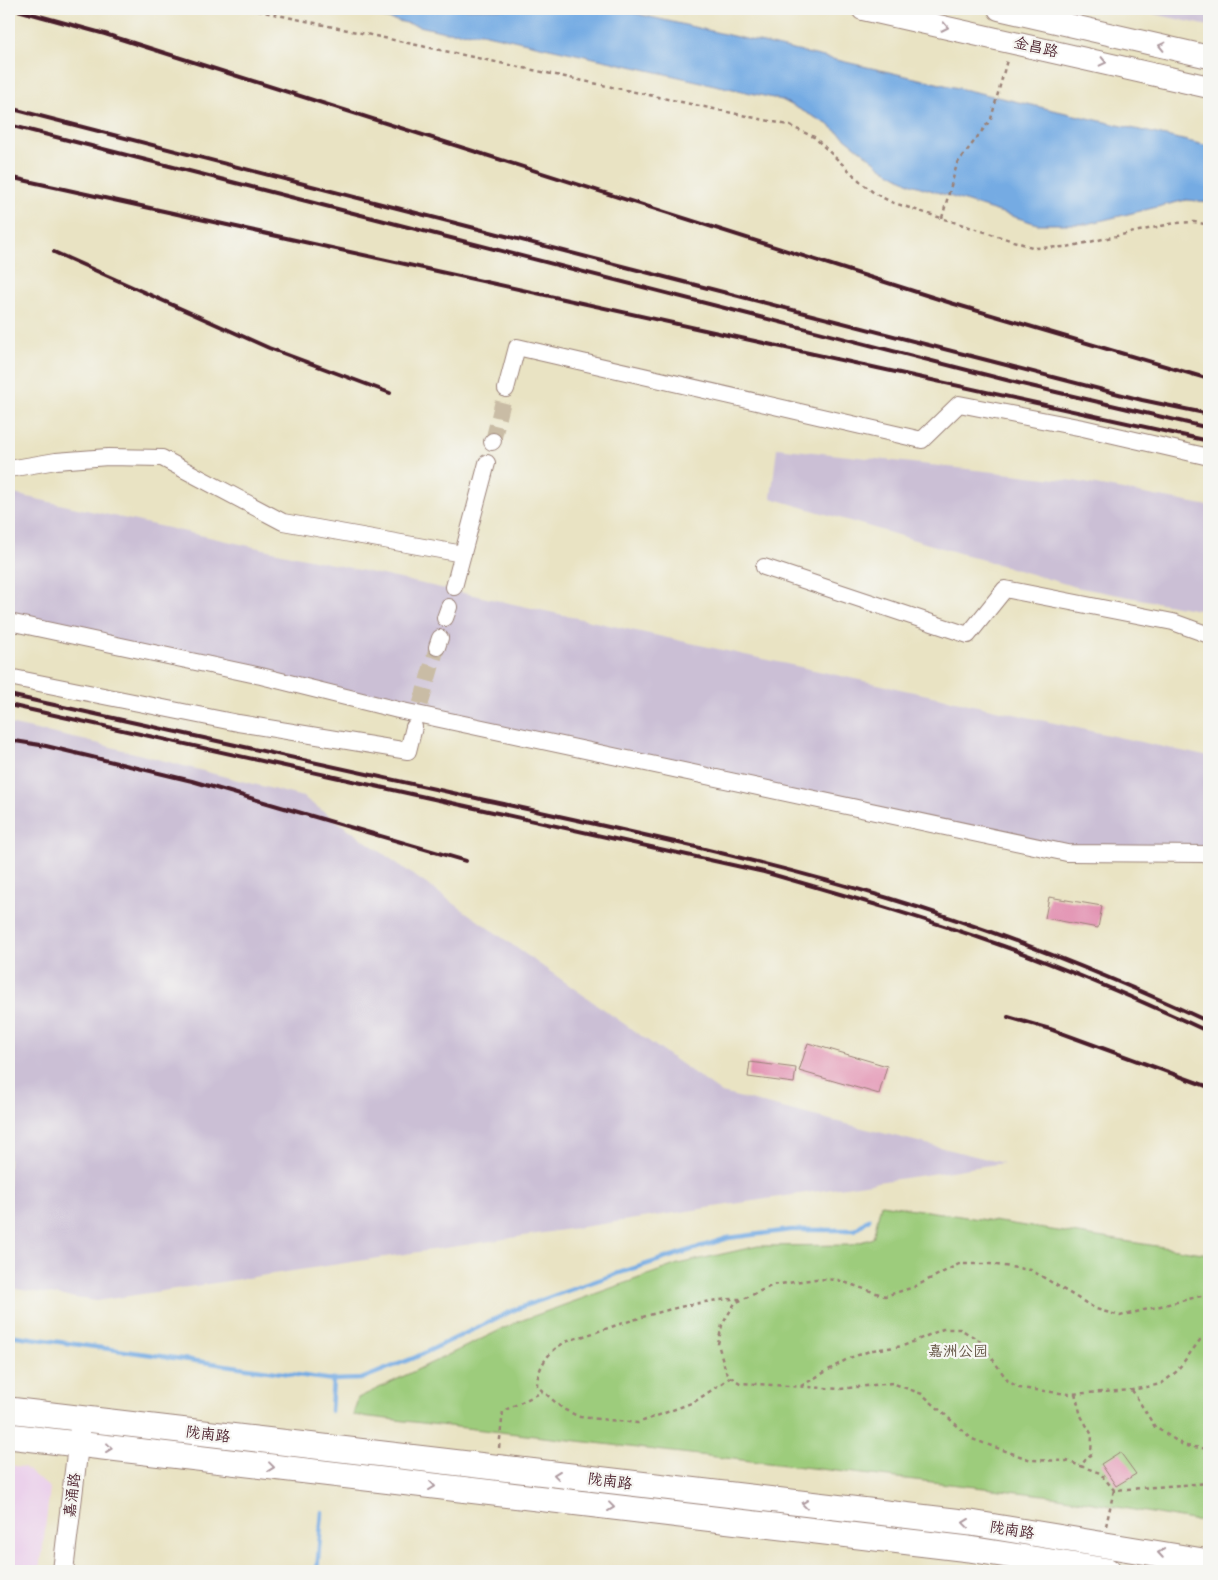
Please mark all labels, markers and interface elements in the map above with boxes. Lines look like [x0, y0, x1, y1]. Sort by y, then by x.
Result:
one-way arrow [940, 21, 949, 32]
street label: 金昌路 [1012, 32, 1060, 62]
one-way arrow [1157, 41, 1166, 52]
one-way arrow [1099, 56, 1108, 67]
park label: 嘉洲公园 [928, 1341, 988, 1361]
street label: 陇南路 [184, 1421, 232, 1447]
one-way arrow [106, 1442, 114, 1453]
one-way arrow [267, 1461, 275, 1472]
street label: 陇南路 [586, 1468, 634, 1494]
one-way arrow [552, 1470, 560, 1481]
street label: 嘉涌路 [59, 1471, 85, 1519]
one-way arrow [428, 1480, 436, 1491]
one-way arrow [801, 1499, 809, 1510]
one-way arrow [607, 1501, 615, 1512]
street label: 陇南路 [988, 1517, 1036, 1543]
one-way arrow [962, 1518, 970, 1529]
one-way arrow [1157, 1549, 1166, 1559]

